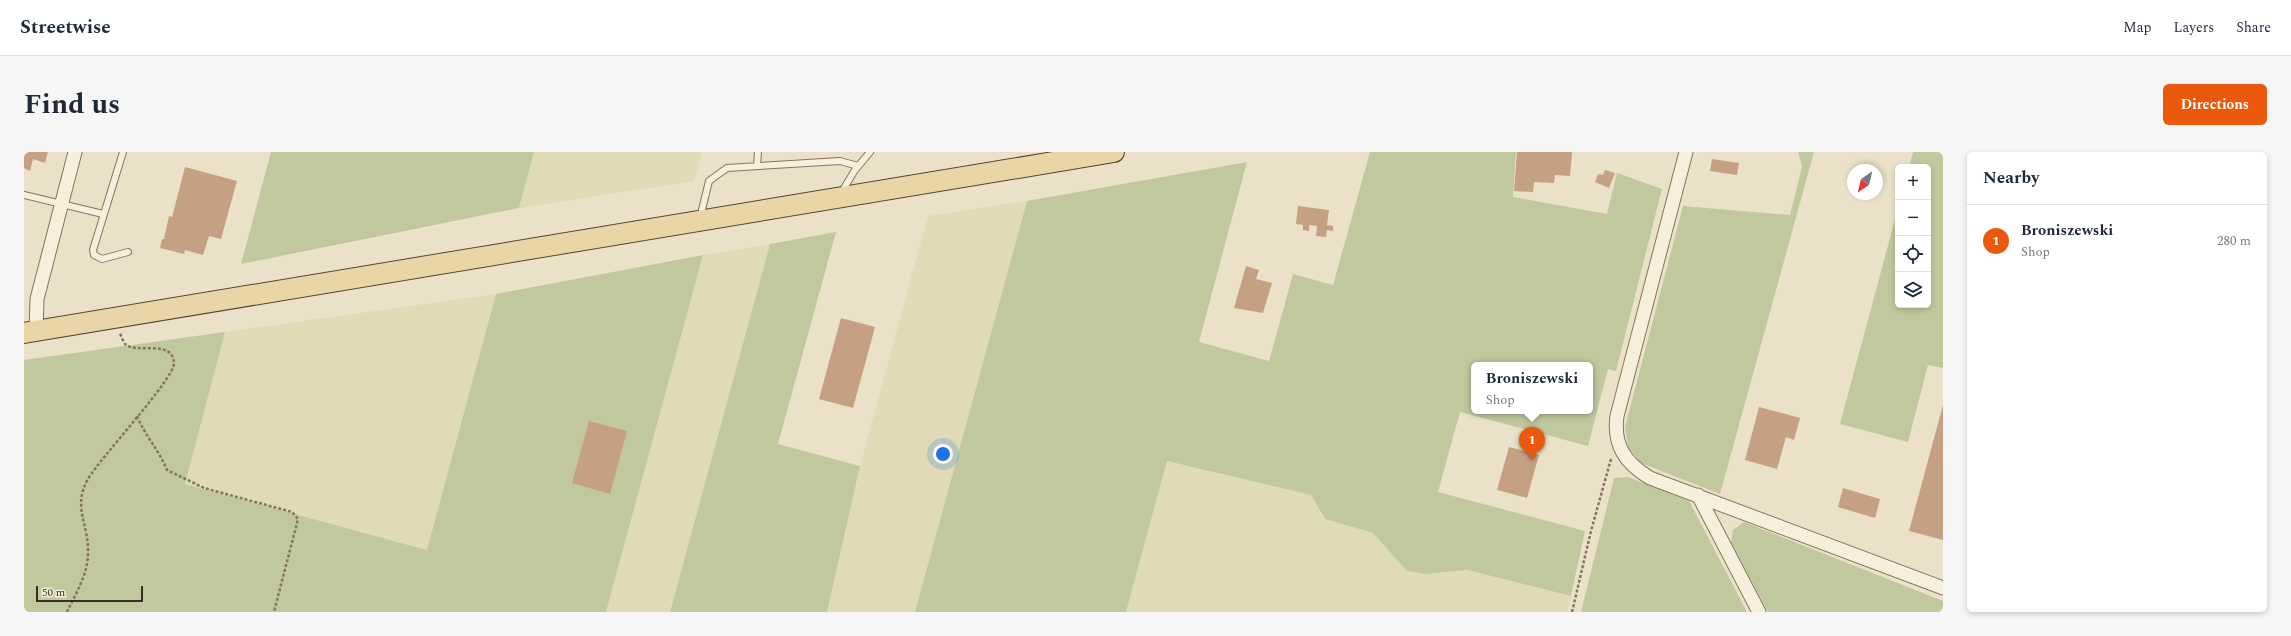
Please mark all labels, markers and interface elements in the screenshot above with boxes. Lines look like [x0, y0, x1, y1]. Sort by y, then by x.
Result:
text: Streetwise [20, 13, 111, 42]
text: Map [2123, 17, 2152, 38]
text: Layers [2174, 17, 2214, 38]
text: Share [2236, 17, 2271, 38]
text: Find us [24, 83, 120, 126]
button: Directions [2163, 84, 2267, 125]
north arrow [1847, 164, 1883, 200]
map controls [1895, 164, 1931, 308]
button: + [1895, 164, 1931, 200]
text: Nearby [1983, 165, 2039, 191]
button: − [1895, 200, 1931, 236]
text: Broniszewski [2021, 219, 2113, 242]
text: 1 [1992, 231, 2000, 251]
text: 280 m [2217, 231, 2251, 251]
button: locate [1895, 236, 1931, 272]
text: Shop [2021, 242, 2050, 262]
button: layers [1895, 272, 1931, 308]
popup [1471, 362, 1593, 414]
text: Broniszewski [1486, 367, 1578, 390]
text: Shop [1486, 390, 1515, 410]
pin: 1 [1519, 427, 1545, 460]
your location [933, 444, 953, 464]
scale bar [36, 584, 143, 603]
text: 50 m [42, 584, 65, 601]

